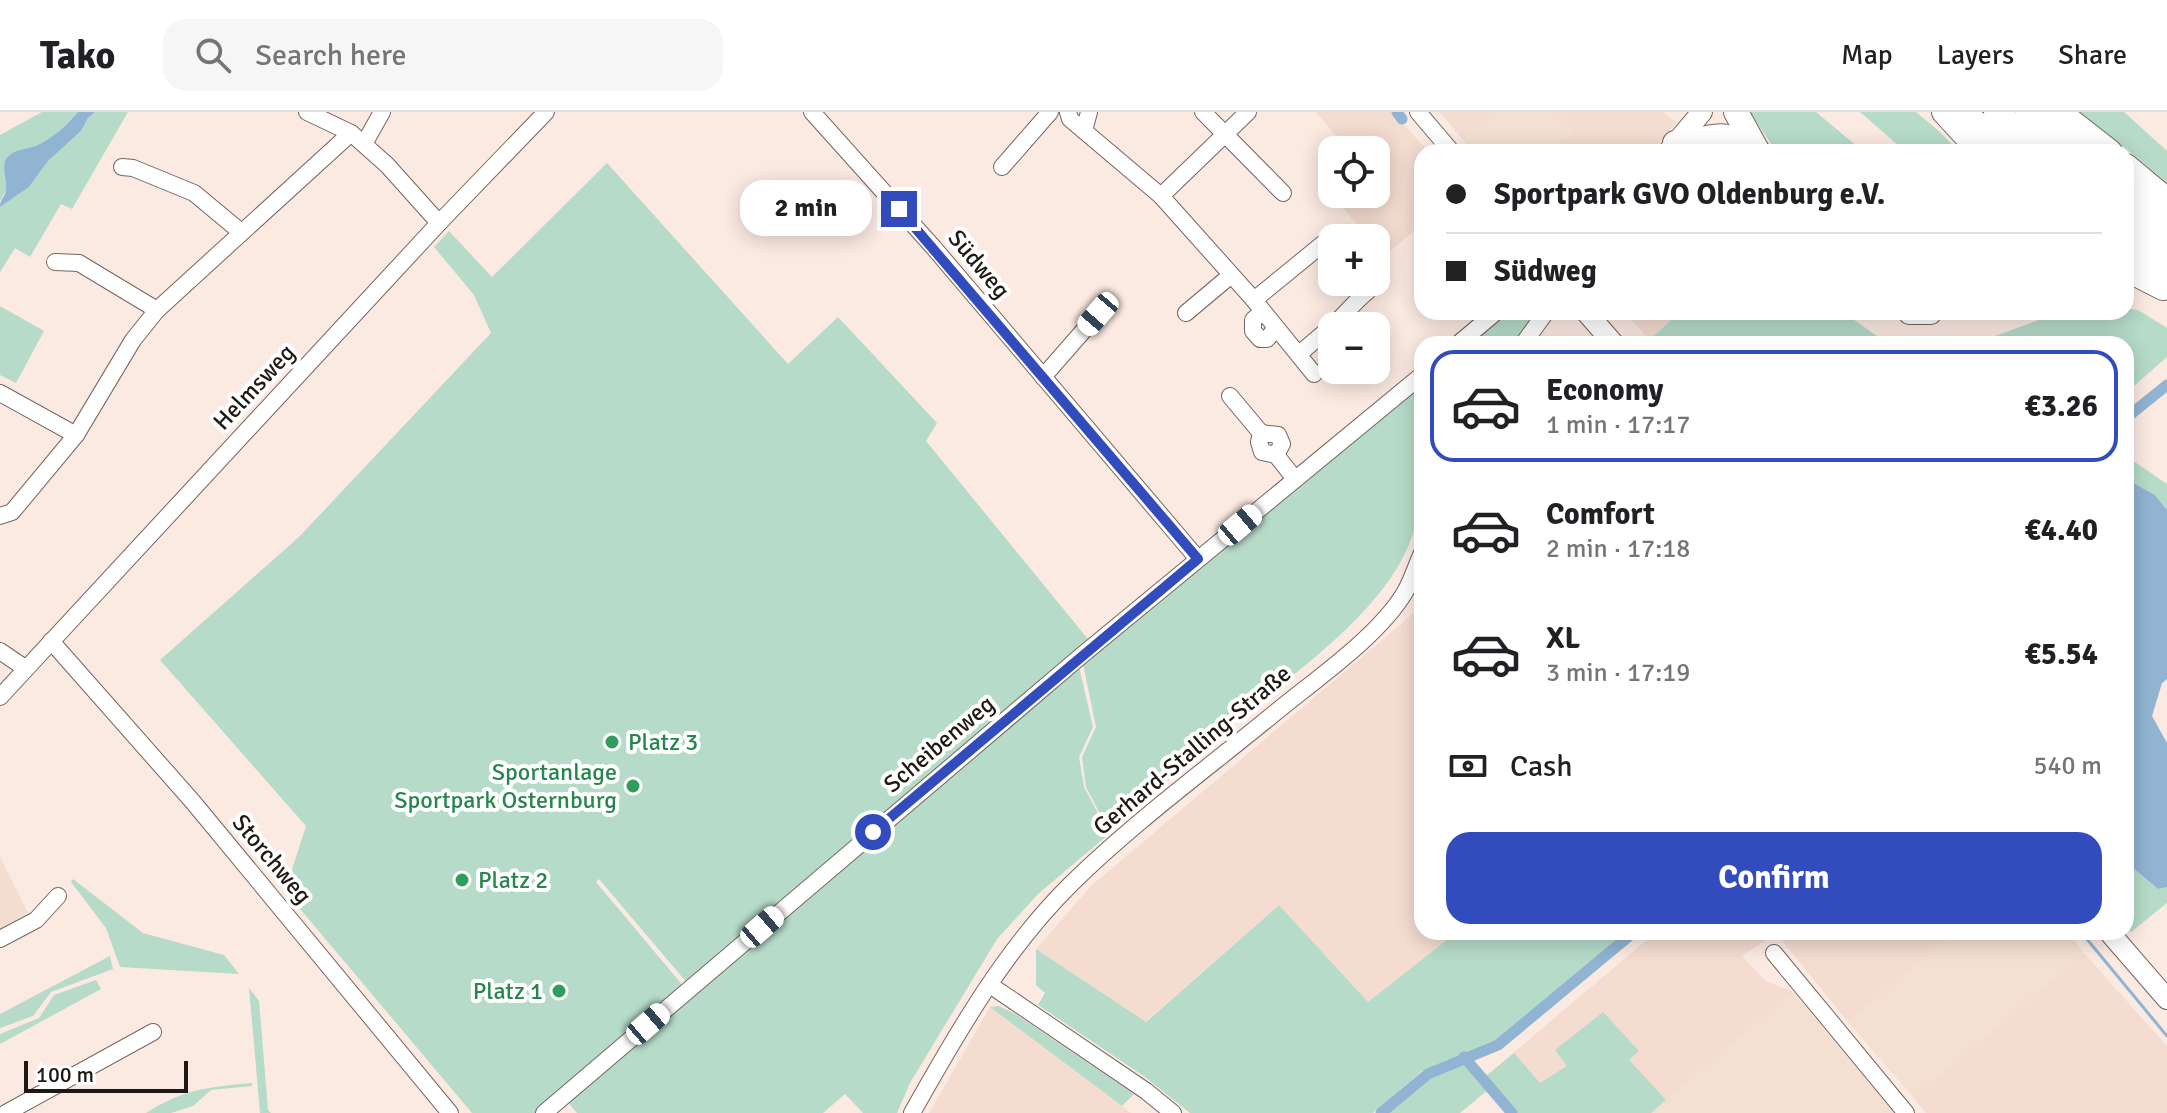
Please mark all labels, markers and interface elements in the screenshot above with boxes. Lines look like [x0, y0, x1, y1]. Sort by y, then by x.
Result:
search box [163, 19, 723, 91]
text: Tako [40, 32, 115, 79]
icon: search [191, 33, 235, 77]
text: Search here [255, 37, 407, 74]
text: Map [1841, 38, 1893, 72]
text: Layers [1937, 38, 2014, 72]
text: Share [2058, 38, 2127, 72]
map controls [1318, 136, 1390, 384]
button: locate [1318, 136, 1390, 208]
text: Sportpark GVO Oldenburg e.V. [1494, 176, 1885, 213]
callout: 2 min [739, 181, 871, 237]
route end [881, 191, 917, 227]
text: 2 min [775, 192, 837, 224]
street label: Südweg [942, 223, 1016, 305]
button: + [1318, 224, 1390, 296]
text: Südweg [1494, 253, 1597, 290]
car [1073, 288, 1123, 340]
button: − [1318, 312, 1390, 384]
street label: Helmsweg [207, 338, 301, 436]
icon: car [1450, 370, 1522, 442]
text: Economy [1546, 372, 1663, 409]
text: €3.26 [2025, 388, 2098, 425]
text: 1 min · 17:17 [1546, 409, 1690, 441]
icon: car [1450, 494, 1522, 566]
text: Comfort [1546, 496, 1655, 533]
car [1214, 500, 1266, 550]
text: €4.40 [2025, 512, 2098, 549]
text: 2 min · 17:18 [1546, 533, 1690, 565]
icon: car [1450, 618, 1522, 690]
text: XL [1546, 620, 1580, 657]
text: €5.54 [2025, 636, 2098, 673]
text: 3 min · 17:19 [1546, 657, 1690, 689]
street label: Gerhard-Stalling-Straße [1087, 658, 1297, 842]
street label: Scheibenweg [878, 689, 1000, 799]
place label: Platz 3 [628, 727, 698, 757]
marker: Platz 3 [603, 733, 621, 751]
icon: cash [1446, 744, 1490, 788]
text: Cash [1510, 748, 1573, 785]
text: 540 m [2033, 750, 2102, 782]
place label: Sportanlage Sportpark Osternburg [394, 757, 617, 815]
marker: Sportanlage Sportpark Osternburg [624, 777, 642, 795]
street label: Storchweg [226, 808, 318, 910]
route start [855, 814, 891, 850]
button: Confirm [1446, 832, 2102, 924]
place label: Platz 2 [478, 865, 548, 895]
marker: Platz 2 [453, 871, 471, 889]
car [736, 902, 788, 952]
place label: Platz 1 [473, 976, 543, 1006]
marker: Platz 1 [550, 982, 568, 1000]
car [622, 999, 674, 1049]
scale bar [24, 1057, 188, 1093]
text: 100 m [36, 1061, 94, 1088]

